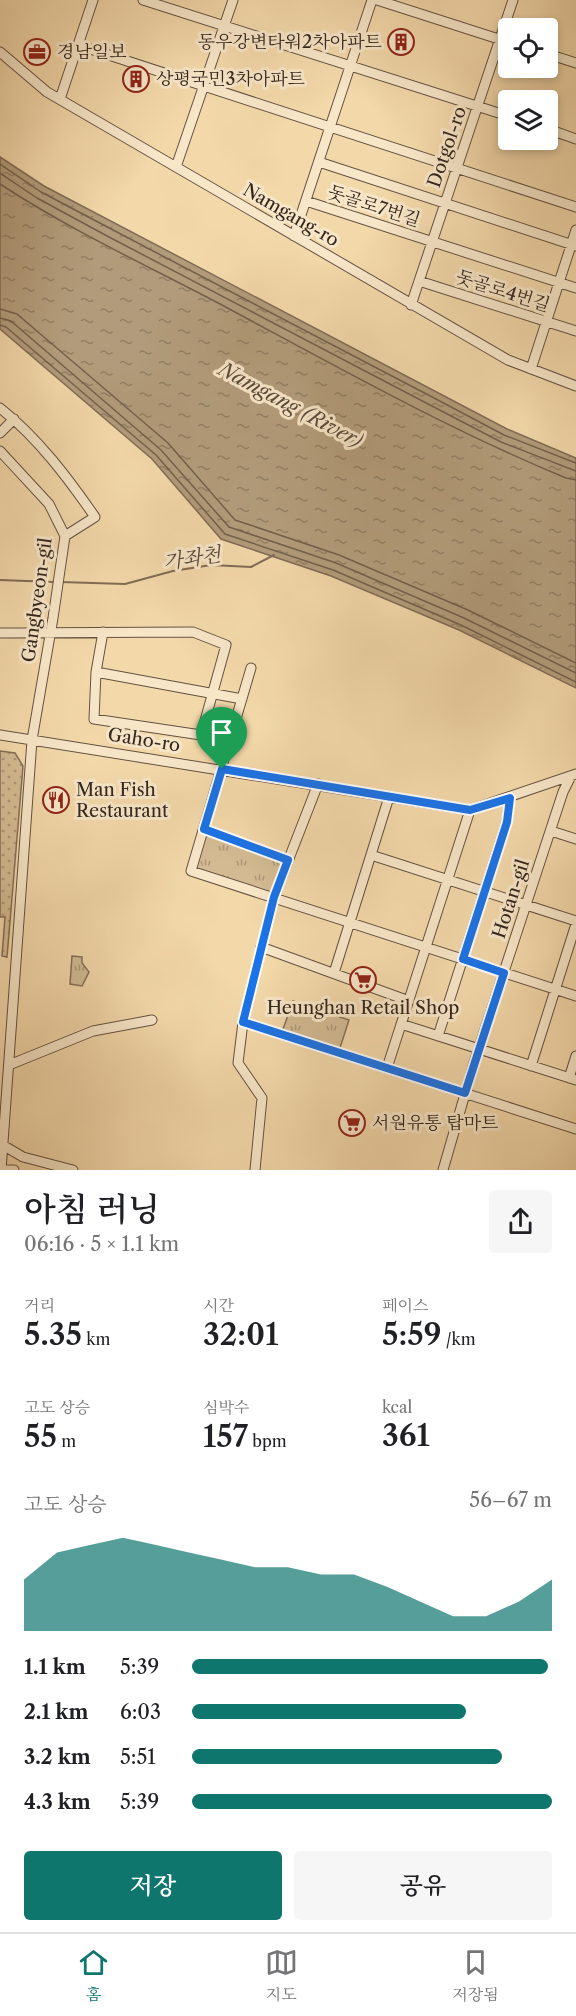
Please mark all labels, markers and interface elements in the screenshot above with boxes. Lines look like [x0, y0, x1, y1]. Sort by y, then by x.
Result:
map controls [498, 18, 558, 150]
button: locate [498, 18, 558, 78]
building icon: 동우강변타워2차아파트 [386, 27, 416, 57]
place label: 동우강변타워2차아파트 [198, 31, 383, 53]
office icon: 경남일보 [22, 37, 52, 67]
place label: 경남일보 [57, 41, 127, 63]
building icon: 상평국민3차아파트 [121, 64, 151, 94]
place label: 상평국민3차아파트 [156, 68, 306, 90]
button: layers [498, 90, 558, 150]
street label: Dotgol-ro [423, 104, 471, 190]
street label: Namgang-ro [239, 179, 343, 251]
street label: 돗골로7번길 [325, 181, 423, 231]
street label: 돗골로4번길 [453, 265, 553, 317]
water label: Namgang (River) [213, 356, 367, 453]
street label: Gangbyeon-gil [17, 536, 57, 664]
water label: 가좌천 [162, 542, 224, 574]
pin [196, 707, 247, 769]
icon: arrive [205, 716, 238, 749]
street label: Gaho-ro [106, 723, 182, 757]
place label: Man Fish Restaurant [76, 779, 169, 822]
restaurant icon: Man Fish Restaurant [41, 785, 71, 815]
street label: Hotan-gil [488, 857, 534, 941]
supermarket icon: Heunghan Retail Shop [348, 965, 378, 995]
place label: Heunghan Retail Shop [267, 997, 459, 1019]
supermarket icon: 서원유통 탑마트 [337, 1108, 367, 1138]
place label: 서원유통 탑마트 [372, 1112, 499, 1134]
text: 아침 러닝 [24, 1189, 160, 1230]
button: share [489, 1190, 552, 1253]
text: 06:16 · 5 × 1.1 km [24, 1232, 179, 1256]
text: 거리 [24, 1295, 55, 1315]
text: 시간 [203, 1295, 234, 1315]
text: 페이스 [382, 1295, 428, 1315]
text: 5.35 [24, 1316, 82, 1353]
text: 32:01 [203, 1316, 278, 1353]
text: 5:59 [382, 1316, 441, 1353]
text: km [82, 1329, 110, 1349]
text: /km [441, 1329, 476, 1349]
text: 고도 상승 [24, 1397, 90, 1417]
text: 심박수 [203, 1397, 249, 1417]
text: kcal [382, 1397, 412, 1417]
text: 361 [382, 1417, 430, 1454]
text: 55 [24, 1418, 57, 1455]
text: 157 [203, 1418, 248, 1455]
text: m [57, 1431, 76, 1451]
text: bpm [248, 1431, 287, 1451]
text: 56–67 m [469, 1488, 552, 1512]
text: 고도 상승 [24, 1492, 107, 1516]
text: 1.1 km [24, 1655, 86, 1679]
text: 5:39 [120, 1655, 159, 1679]
text: 2.1 km [24, 1700, 88, 1724]
text: 6:03 [120, 1700, 161, 1724]
text: 3.2 km [24, 1745, 91, 1769]
text: 5:51 [120, 1745, 156, 1769]
text: 4.3 km [24, 1790, 91, 1814]
text: 5:39 [120, 1790, 159, 1814]
button: 저장 [24, 1851, 282, 1920]
button: 공유 [294, 1851, 552, 1920]
tab: 홈 [77, 1946, 110, 2005]
tab: 지도 [265, 1946, 298, 2005]
tab: 저장됨 [452, 1946, 499, 2005]

